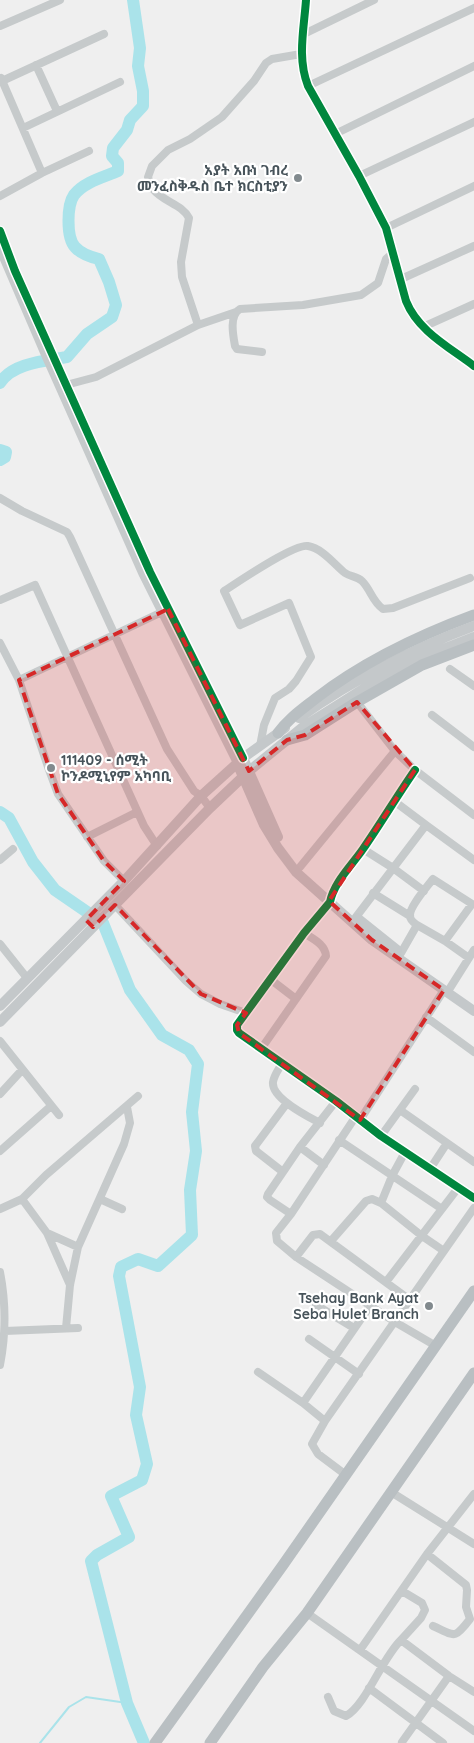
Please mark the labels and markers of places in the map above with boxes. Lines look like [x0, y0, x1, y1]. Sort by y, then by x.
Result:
place label: አያት አቡነ ገብረ መንፈስቅዱስ ቤተ ክርስቲያን [137, 161, 288, 195]
marker: አያት አቡነ ገብረ መንፈስቅዱስ ቤተ ክርስቲያን [292, 172, 304, 184]
place label: 111409 - ሰሚት ኮንዶሚኒየም አካባቢ [61, 751, 172, 785]
marker: 111409 - ሰሚት ኮንዶሚኒየም አካባቢ [45, 762, 57, 774]
place label: Tsehay Bank Ayat Seba Hulet Branch [293, 1289, 419, 1323]
marker: Tsehay Bank Ayat Seba Hulet Branch [423, 1300, 435, 1312]

